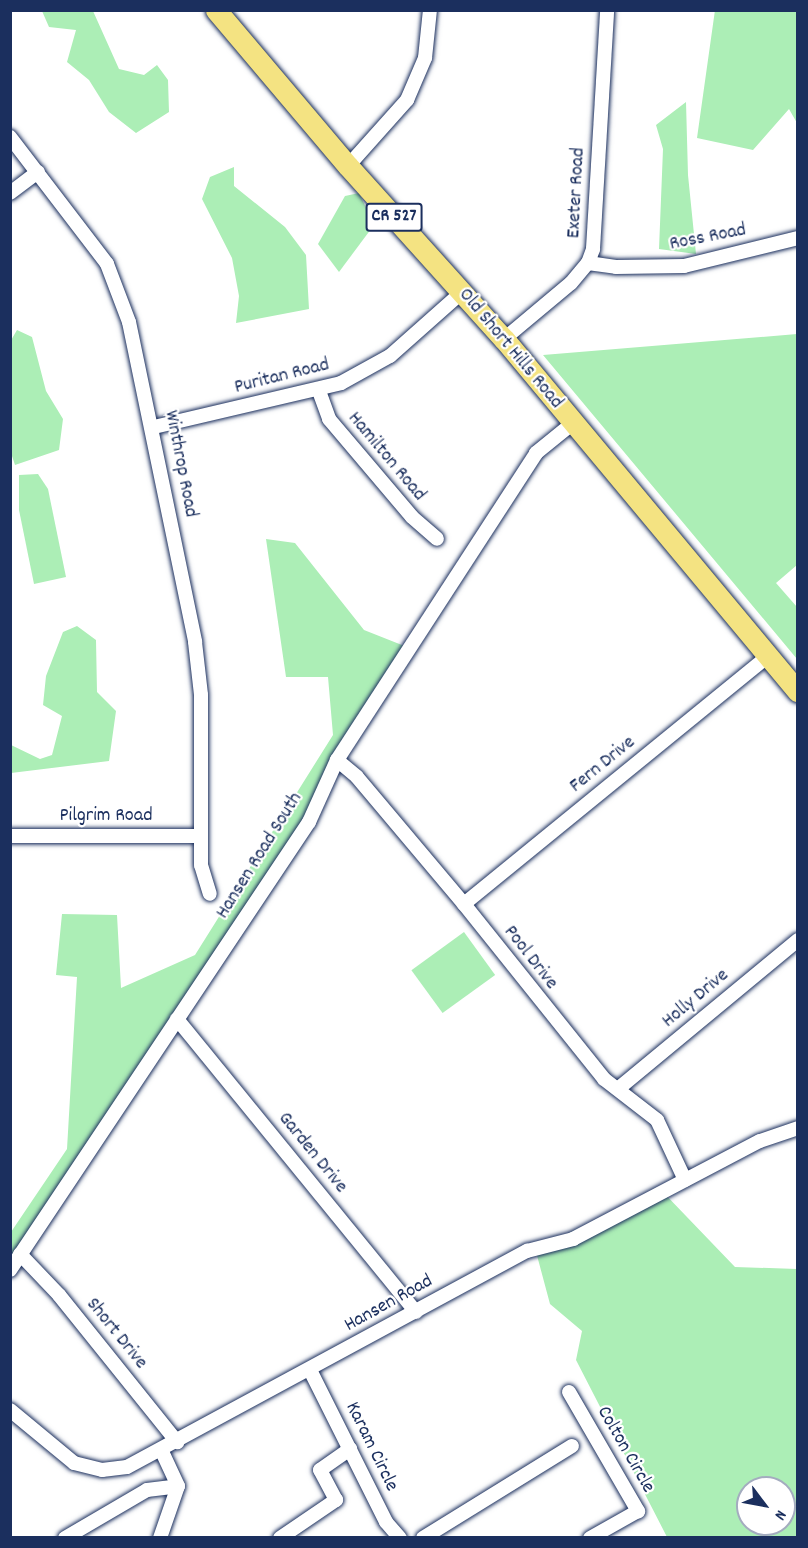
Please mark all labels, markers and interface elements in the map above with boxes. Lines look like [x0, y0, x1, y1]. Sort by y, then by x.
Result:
street label: Exeter Road [563, 147, 591, 239]
road number: CR 527 [366, 202, 422, 232]
street label: Ross Road [668, 219, 748, 257]
street label: Old Short Hills Road [453, 284, 567, 414]
street label: Puritan Road [232, 354, 332, 400]
street label: Hamilton Road [342, 407, 430, 507]
street label: Winthrop Road [158, 408, 202, 520]
street label: Fern Drive [565, 731, 641, 799]
street label: Hansen Road South [211, 788, 309, 924]
street label: Pilgrim Road [59, 804, 153, 828]
street label: Pool Drive [498, 921, 562, 995]
street label: Holly Drive [658, 964, 734, 1034]
street label: Garden Drive [272, 1108, 352, 1198]
street label: Hansen Road [341, 1270, 437, 1338]
street label: Short Drive [80, 1293, 152, 1375]
street label: Karam Circle [339, 1398, 403, 1496]
street label: Colton Circle [591, 1402, 659, 1498]
north arrow [736, 1476, 796, 1536]
text: N [768, 1505, 792, 1524]

